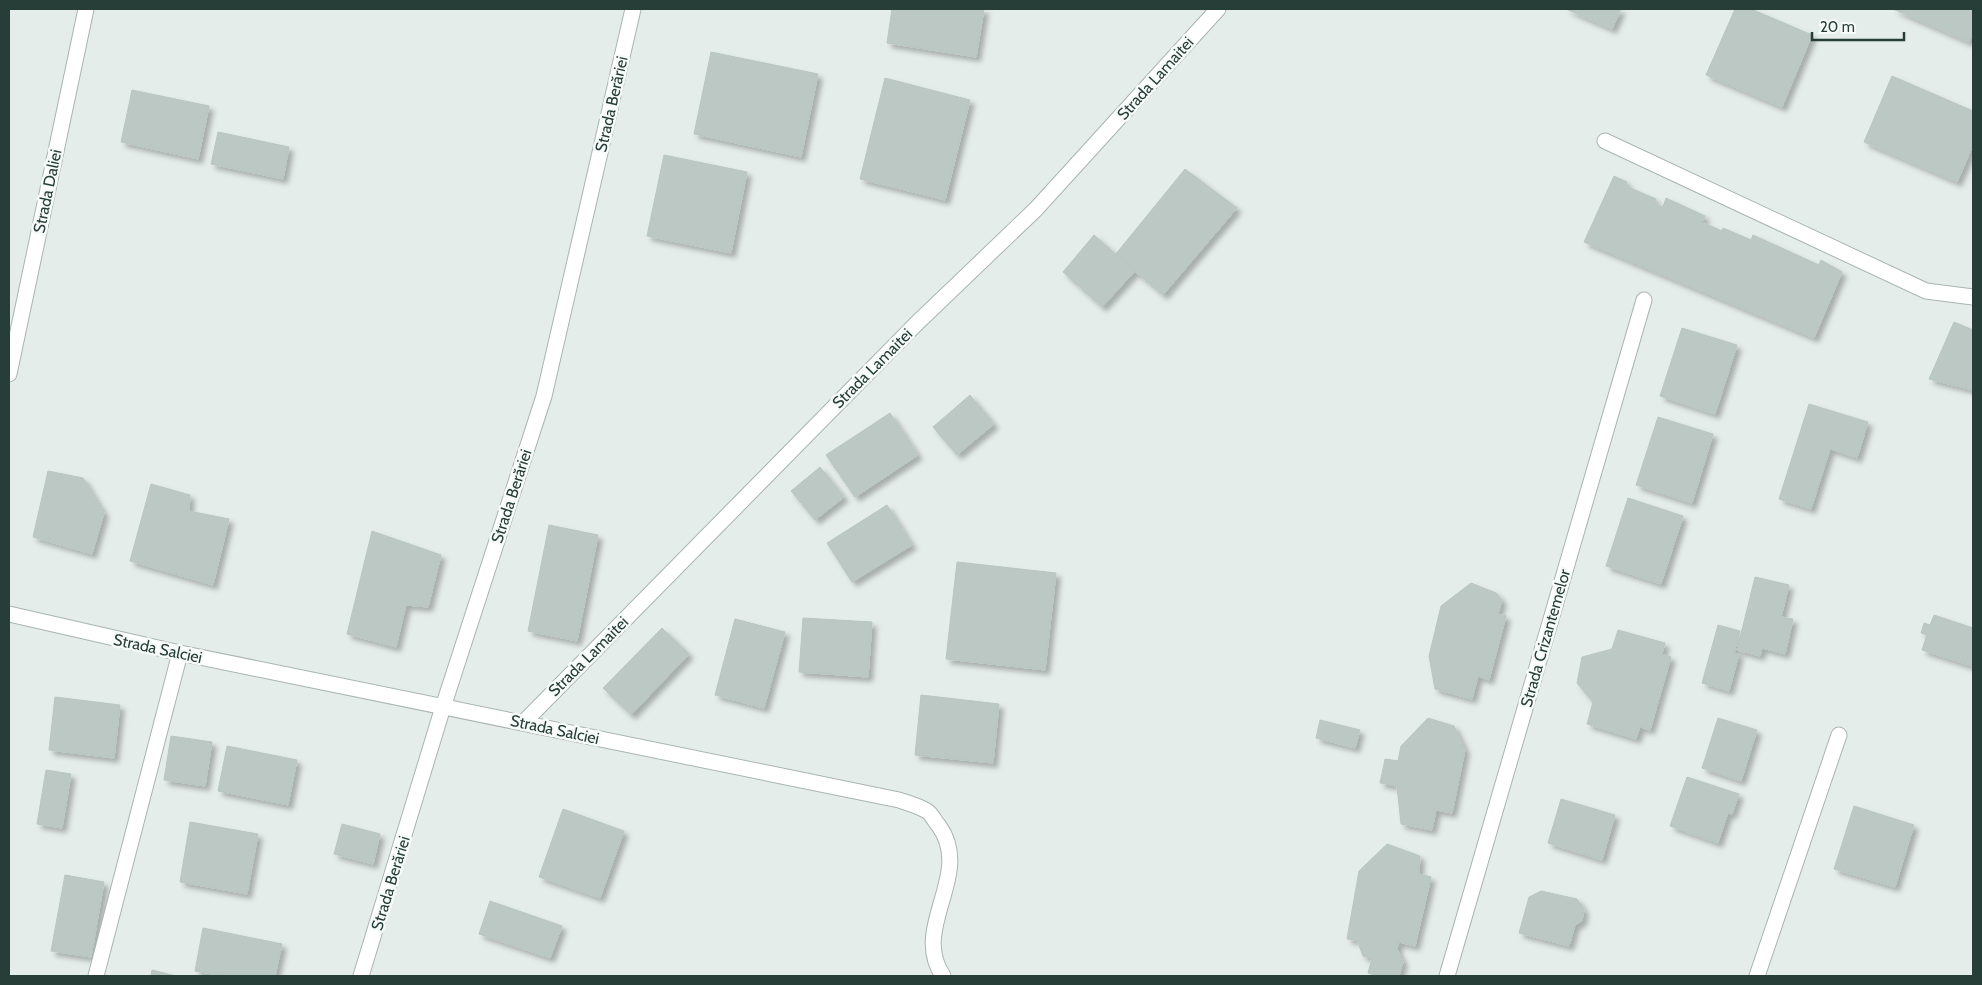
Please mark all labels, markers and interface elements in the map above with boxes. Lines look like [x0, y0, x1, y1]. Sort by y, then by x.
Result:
scale bar [1812, 10, 1904, 42]
text: 20 m [1820, 18, 1855, 36]
street label: Strada Lamaitei [1113, 33, 1198, 124]
street label: Strada Berăriei [591, 54, 632, 154]
street label: Strada Daliei [29, 147, 66, 235]
street label: Strada Lamaitei [829, 325, 916, 412]
street label: Strada Berăriei [487, 447, 536, 546]
street label: Strada Crizantemelor [1517, 566, 1575, 709]
street label: Strada Lamaitei [545, 613, 632, 700]
street label: Strada Salciei [112, 630, 204, 667]
street label: Strada Salciei [509, 711, 601, 748]
street label: Strada Berăriei [367, 834, 414, 933]

